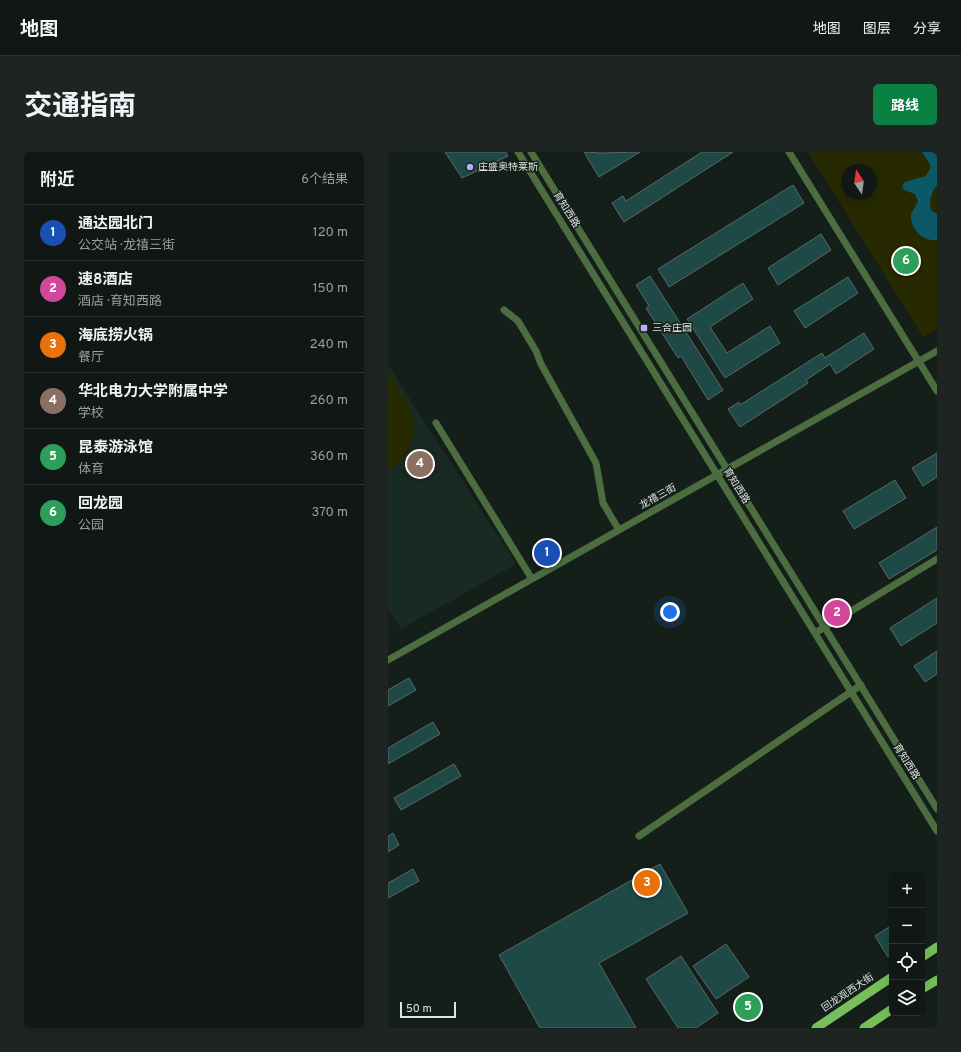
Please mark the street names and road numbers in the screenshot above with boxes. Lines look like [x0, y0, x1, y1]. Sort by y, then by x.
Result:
street label: 育知西路 [550, 190, 582, 230]
street label: 育知西路 [720, 466, 752, 506]
street label: 龙禧三街 [637, 482, 679, 512]
street label: 育知西路 [890, 742, 922, 782]
street label: 回龙观西大街 [819, 971, 877, 1015]

